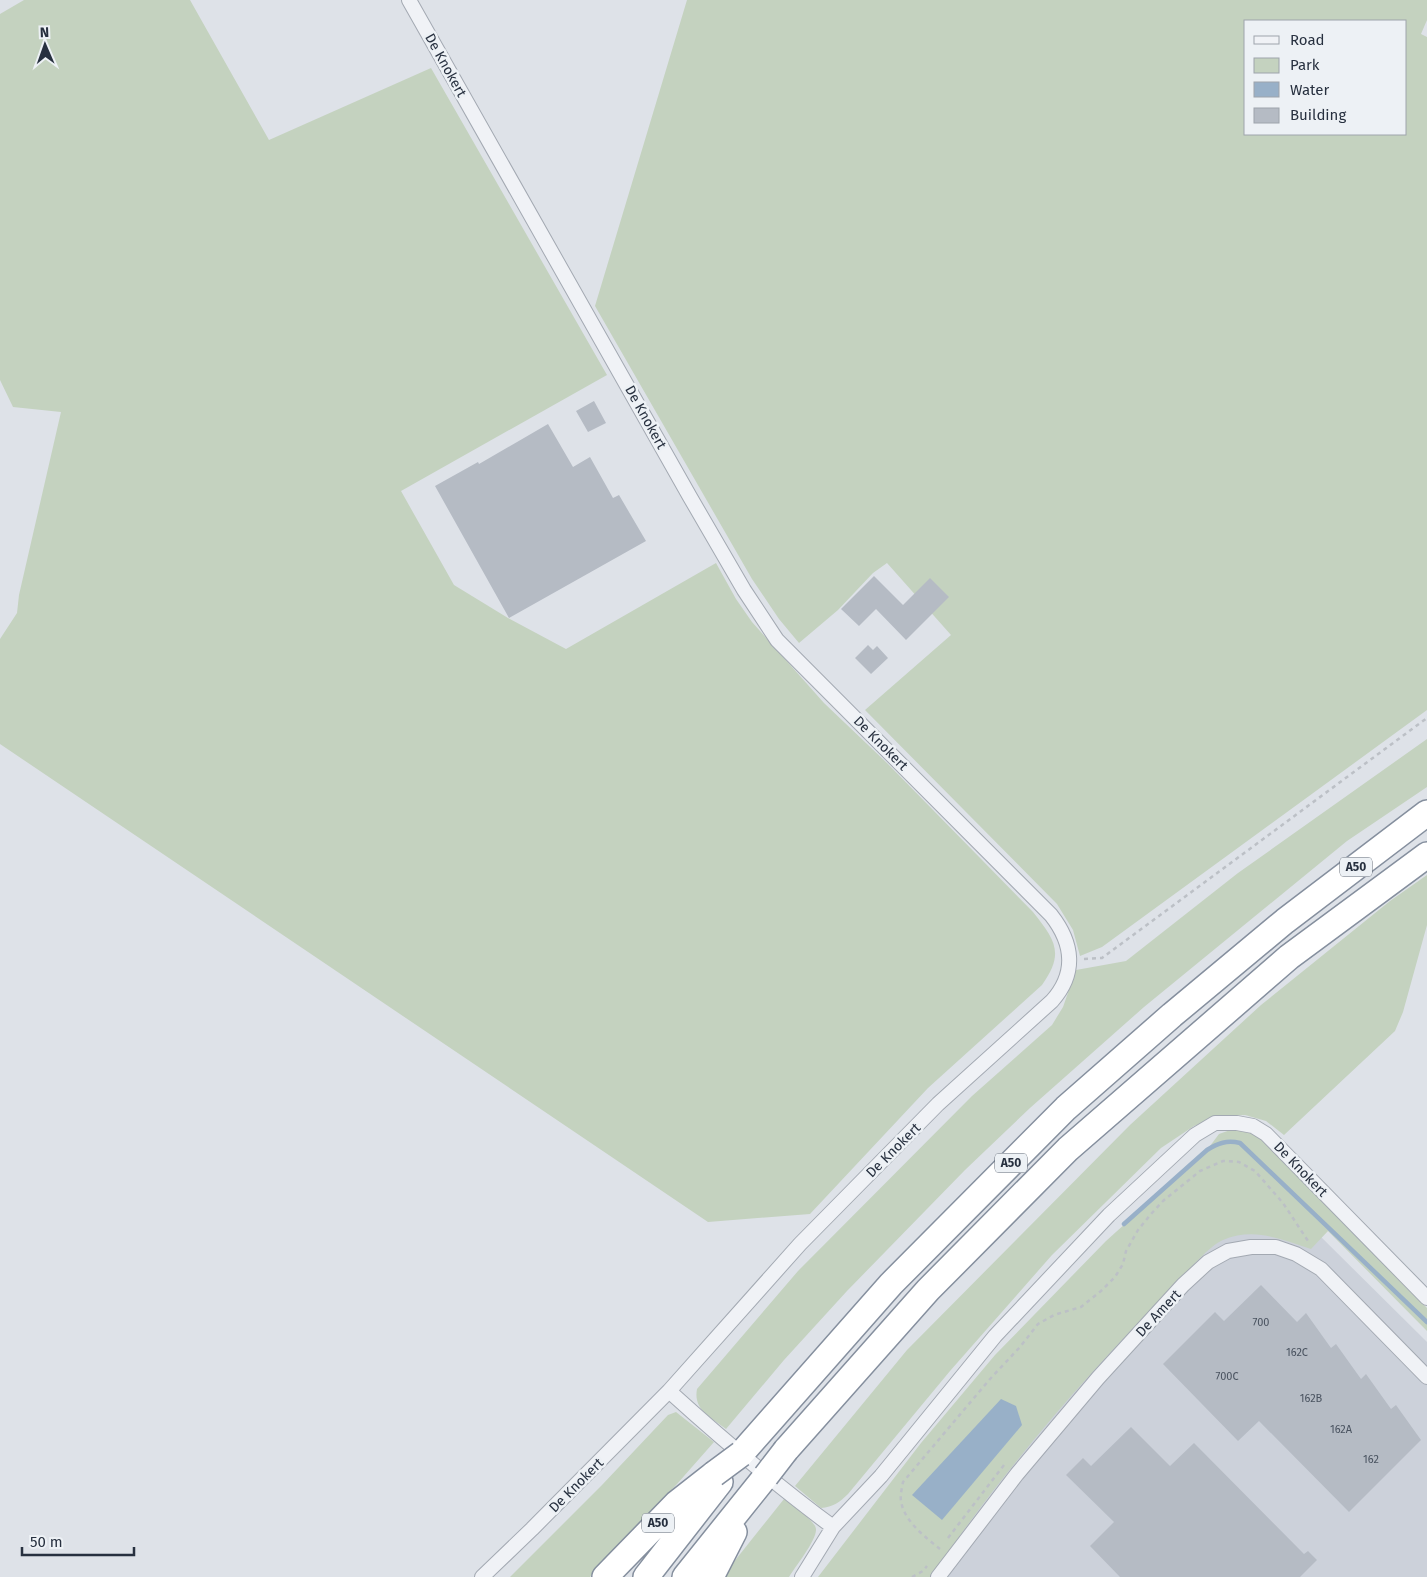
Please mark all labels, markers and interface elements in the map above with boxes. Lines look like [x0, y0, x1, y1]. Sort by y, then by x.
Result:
north arrow [20, 20, 70, 70]
legend [1244, 20, 1407, 135]
text: N [40, 24, 50, 41]
street label: De Knokert [421, 30, 470, 101]
text: Road [1290, 31, 1325, 49]
text: Park [1290, 56, 1320, 74]
text: Water [1290, 81, 1329, 99]
text: Building [1290, 106, 1346, 124]
street label: De Knokert [621, 382, 670, 453]
street label: De Knokert [850, 713, 912, 775]
road number: A50 [1340, 858, 1372, 876]
street label: De Knokert [863, 1119, 925, 1181]
street label: De Knokert [1270, 1138, 1332, 1201]
road number: A50 [995, 1154, 1027, 1172]
street label: De Amert [1132, 1285, 1185, 1341]
house number: 700 [1252, 1316, 1270, 1329]
house number: 162C [1286, 1346, 1308, 1359]
house number: 700C [1215, 1370, 1239, 1383]
house number: 162B [1300, 1392, 1323, 1405]
house number: 162A [1330, 1423, 1353, 1436]
house number: 162 [1363, 1453, 1379, 1466]
street label: De Knokert [546, 1454, 608, 1516]
road number: A50 [642, 1514, 674, 1532]
scale bar [22, 1524, 135, 1556]
text: 50 m [30, 1533, 63, 1551]

